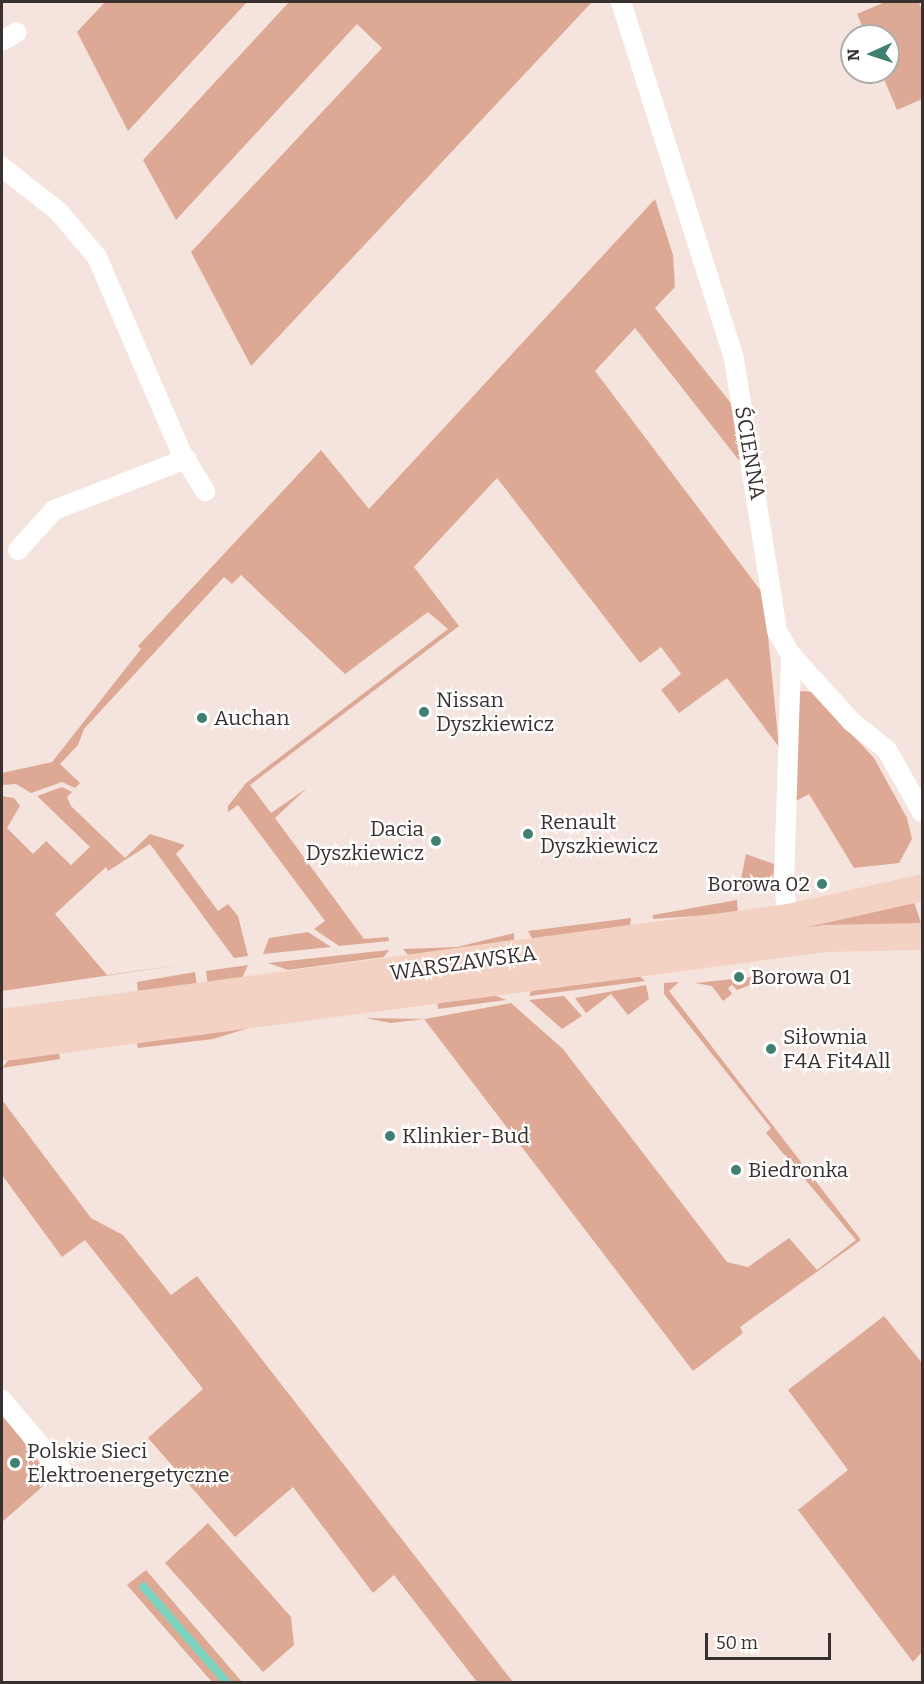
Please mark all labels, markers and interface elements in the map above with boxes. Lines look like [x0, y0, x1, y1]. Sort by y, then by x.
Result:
north arrow [840, 24, 900, 84]
text: N [844, 48, 863, 62]
street label: ŚCIENNA [729, 404, 771, 502]
place label: Nissan Dyszkiewicz [436, 687, 554, 737]
place label: Auchan [214, 705, 290, 731]
marker: Nissan Dyszkiewicz [417, 705, 431, 719]
marker: Auchan [195, 711, 209, 725]
place label: Renault Dyszkiewicz [540, 809, 658, 859]
place label: Dacia Dyszkiewicz [306, 816, 424, 866]
marker: Renault Dyszkiewicz [521, 827, 535, 841]
marker: Dacia Dyszkiewicz [429, 834, 443, 848]
place label: Borowa 02 [707, 871, 810, 897]
marker: Borowa 02 [815, 877, 829, 891]
street label: WARSZAWSKA [388, 940, 538, 986]
place label: Borowa 01 [751, 964, 851, 990]
marker: Borowa 01 [732, 970, 746, 984]
place label: Siłownia F4A Fit4All [783, 1024, 890, 1074]
marker: Siłownia F4A Fit4All [764, 1042, 778, 1056]
place label: Klinkier-Bud [402, 1123, 529, 1149]
marker: Klinkier-Bud [383, 1129, 397, 1143]
place label: Biedronka [748, 1157, 848, 1183]
marker: Biedronka [729, 1163, 743, 1177]
place label: Polskie Sieci Elektroenergetyczne [27, 1438, 229, 1488]
marker: Polskie Sieci Elektroenergetyczne [8, 1456, 22, 1470]
scale bar [708, 1621, 834, 1659]
text: 50 m [716, 1632, 758, 1654]

